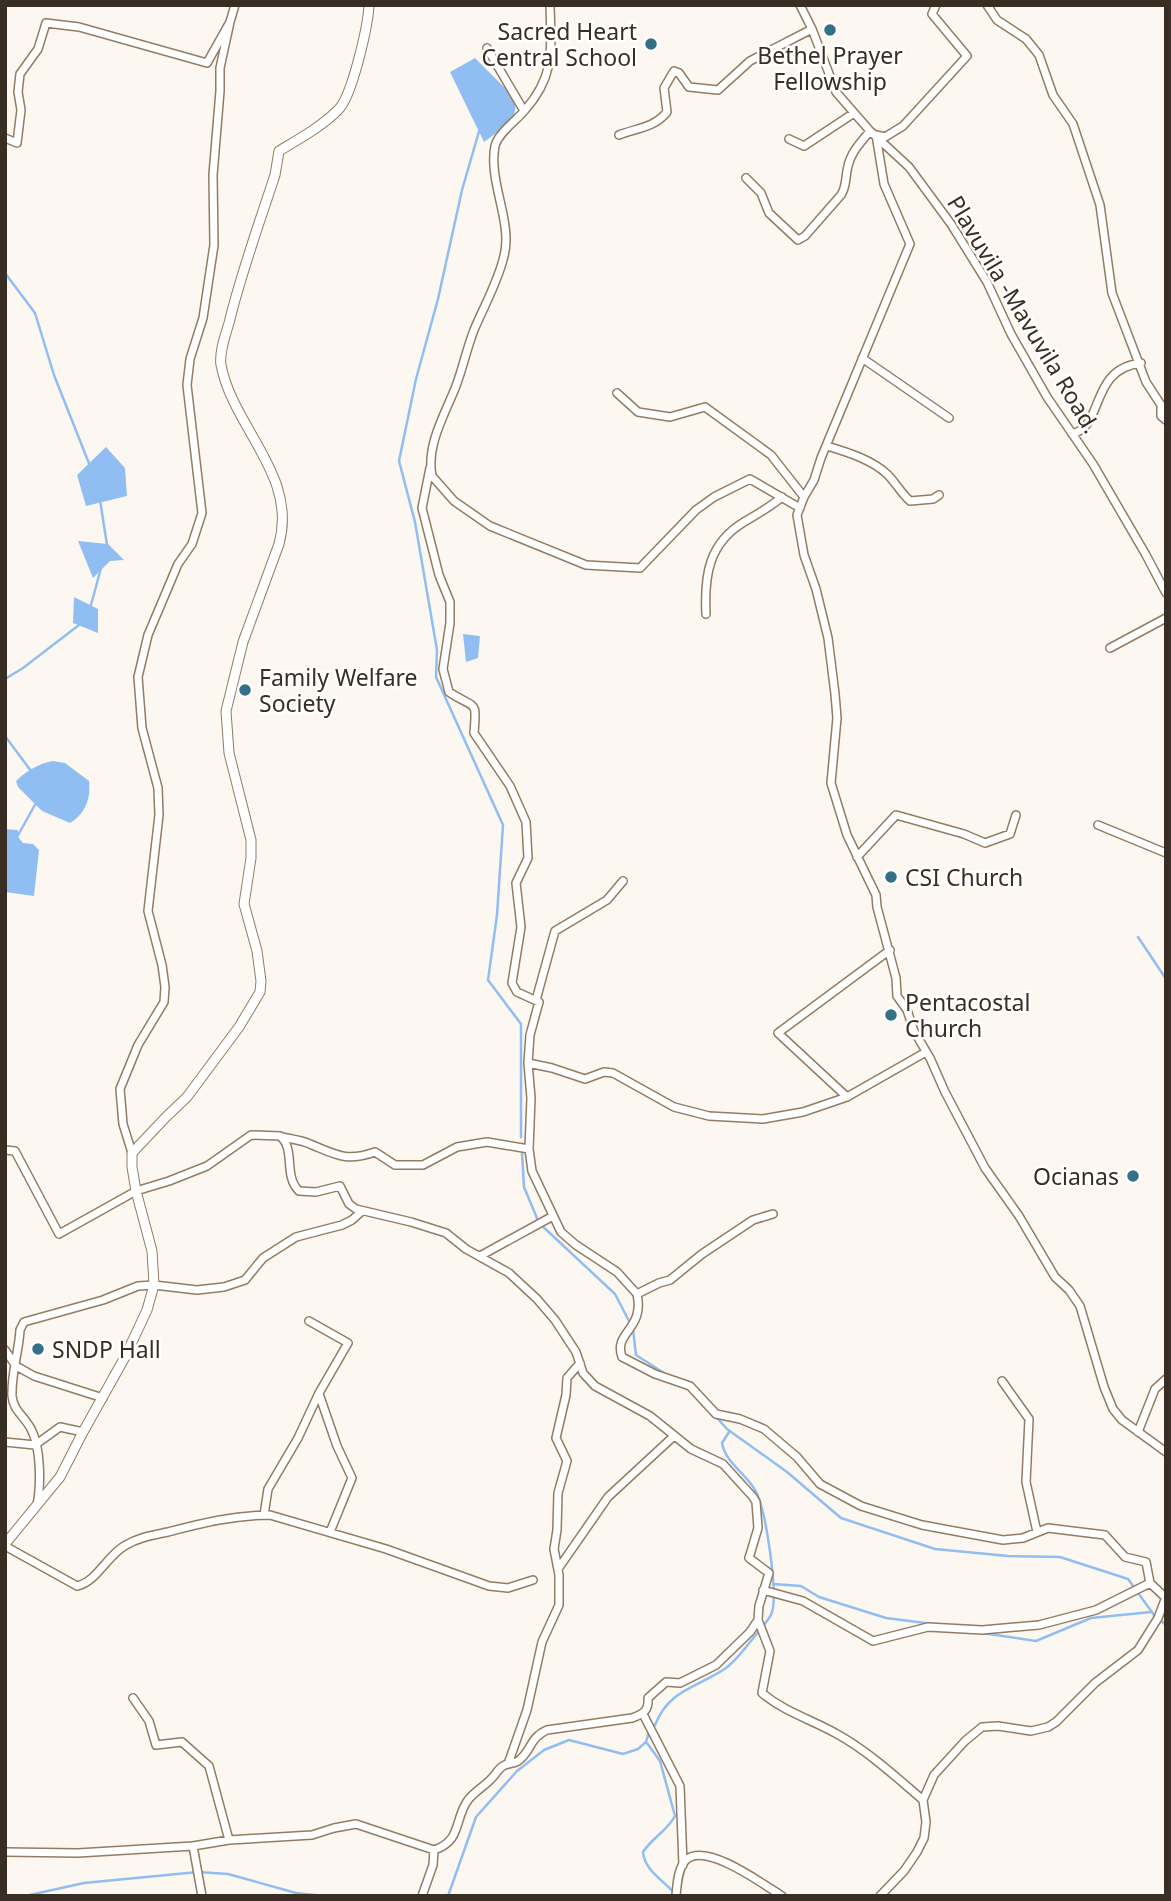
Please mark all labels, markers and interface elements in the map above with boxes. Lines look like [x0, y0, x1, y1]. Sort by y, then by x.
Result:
place label: Sacred Heart Central School [481, 15, 637, 73]
marker: Bethel Prayer Fellowship [822, 22, 838, 38]
marker: Sacred Heart Central School [643, 36, 659, 52]
place label: Bethel Prayer Fellowship [757, 39, 903, 97]
street label: Plavuvila -Mavuvila Road. [940, 189, 1108, 439]
place label: Family Welfare Society [259, 661, 418, 719]
marker: Family Welfare Society [237, 682, 253, 698]
place label: CSI Church [905, 861, 1023, 893]
marker: CSI Church [883, 869, 899, 885]
place label: Pentacostal Church [905, 986, 1030, 1044]
marker: Pentacostal Church [883, 1007, 899, 1023]
place label: Ocianas [1033, 1160, 1119, 1192]
marker: Ocianas [1125, 1168, 1141, 1184]
place label: SNDP Hall [52, 1333, 161, 1365]
marker: SNDP Hall [30, 1341, 46, 1357]

